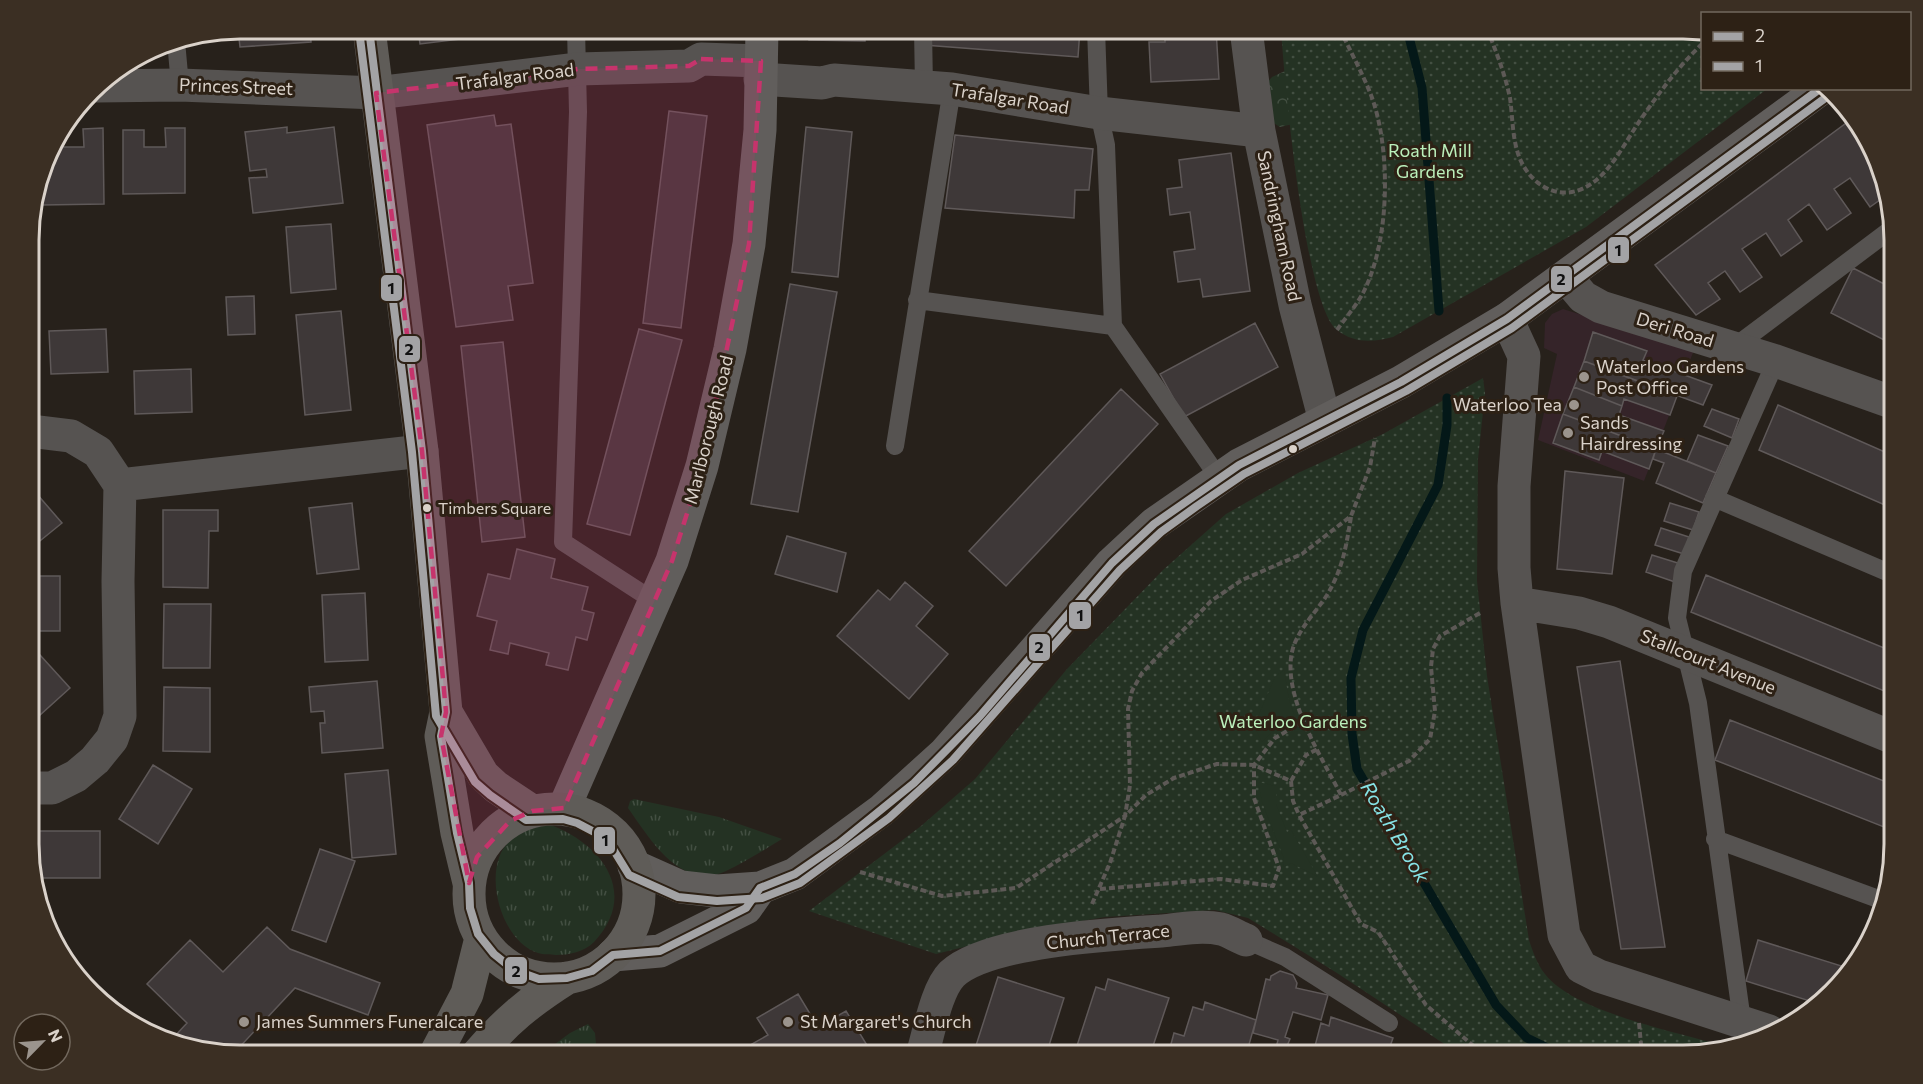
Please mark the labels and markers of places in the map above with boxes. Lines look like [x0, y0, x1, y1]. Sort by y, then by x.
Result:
place label: Waterloo Gardens Post Office [1596, 355, 1744, 398]
marker: Waterloo Gardens Post Office [1577, 370, 1591, 384]
place label: Waterloo Tea [1453, 393, 1562, 415]
marker: Waterloo Tea [1567, 398, 1581, 412]
place label: Sands Hairdressing [1580, 411, 1682, 454]
marker: Sands Hairdressing [1561, 426, 1575, 440]
unlabelled marker [1287, 443, 1299, 455]
place label: Timbers Square [438, 498, 551, 517]
marker: Timbers Square [421, 502, 433, 514]
place label: James Summers Funeralcare [256, 1010, 483, 1032]
place label: St Margaret's Church [800, 1010, 972, 1032]
marker: James Summers Funeralcare [237, 1015, 251, 1029]
marker: St Margaret's Church [781, 1015, 795, 1029]

